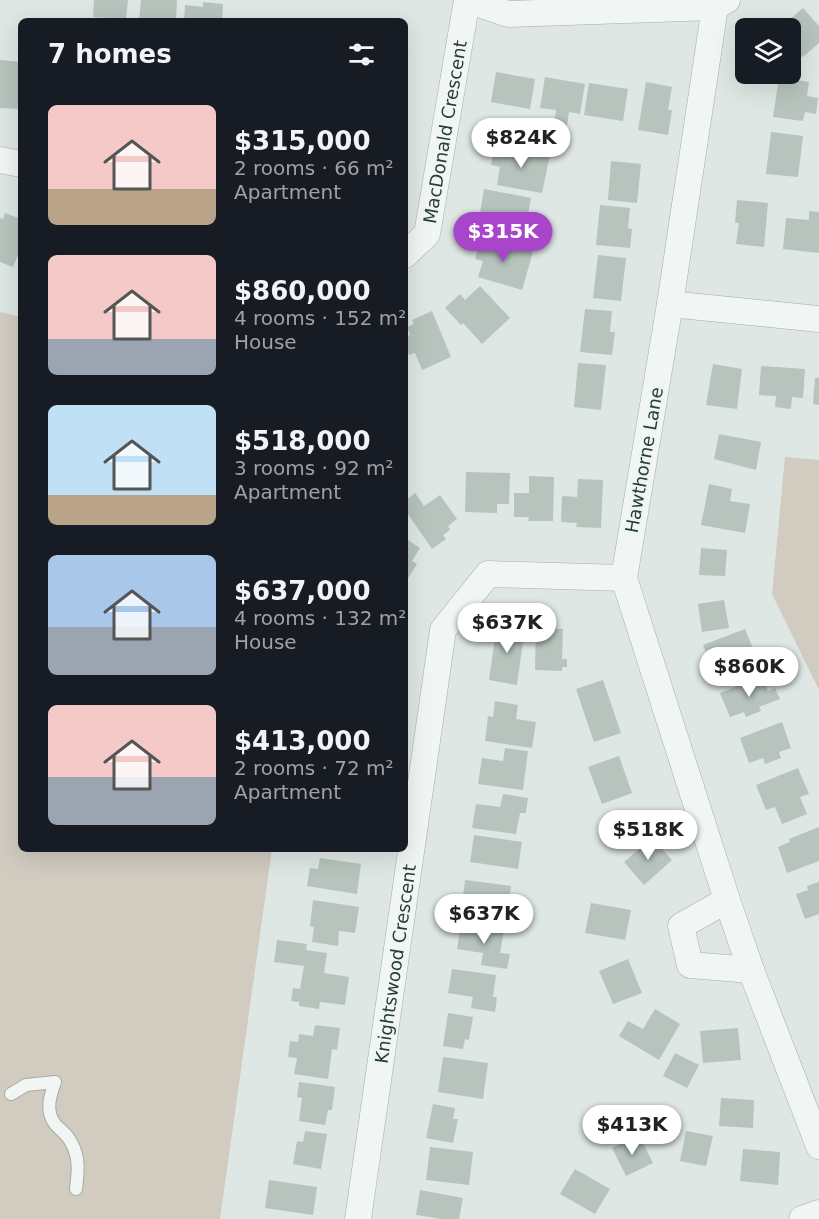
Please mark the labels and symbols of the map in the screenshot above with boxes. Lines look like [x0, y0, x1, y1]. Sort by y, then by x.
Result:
street label: MacDonald Crescent [418, 39, 470, 225]
pin: $824K [479, 118, 563, 169]
pin: $315K [461, 212, 545, 263]
street label: Hawthorne Lane [621, 385, 667, 535]
pin: $637K [465, 603, 549, 654]
pin: $860K [707, 647, 791, 698]
pin: $518K [606, 810, 690, 861]
street label: Knightswood Crescent [370, 863, 420, 1065]
pin: $637K [442, 894, 526, 945]
pin: $413K [590, 1105, 674, 1156]

